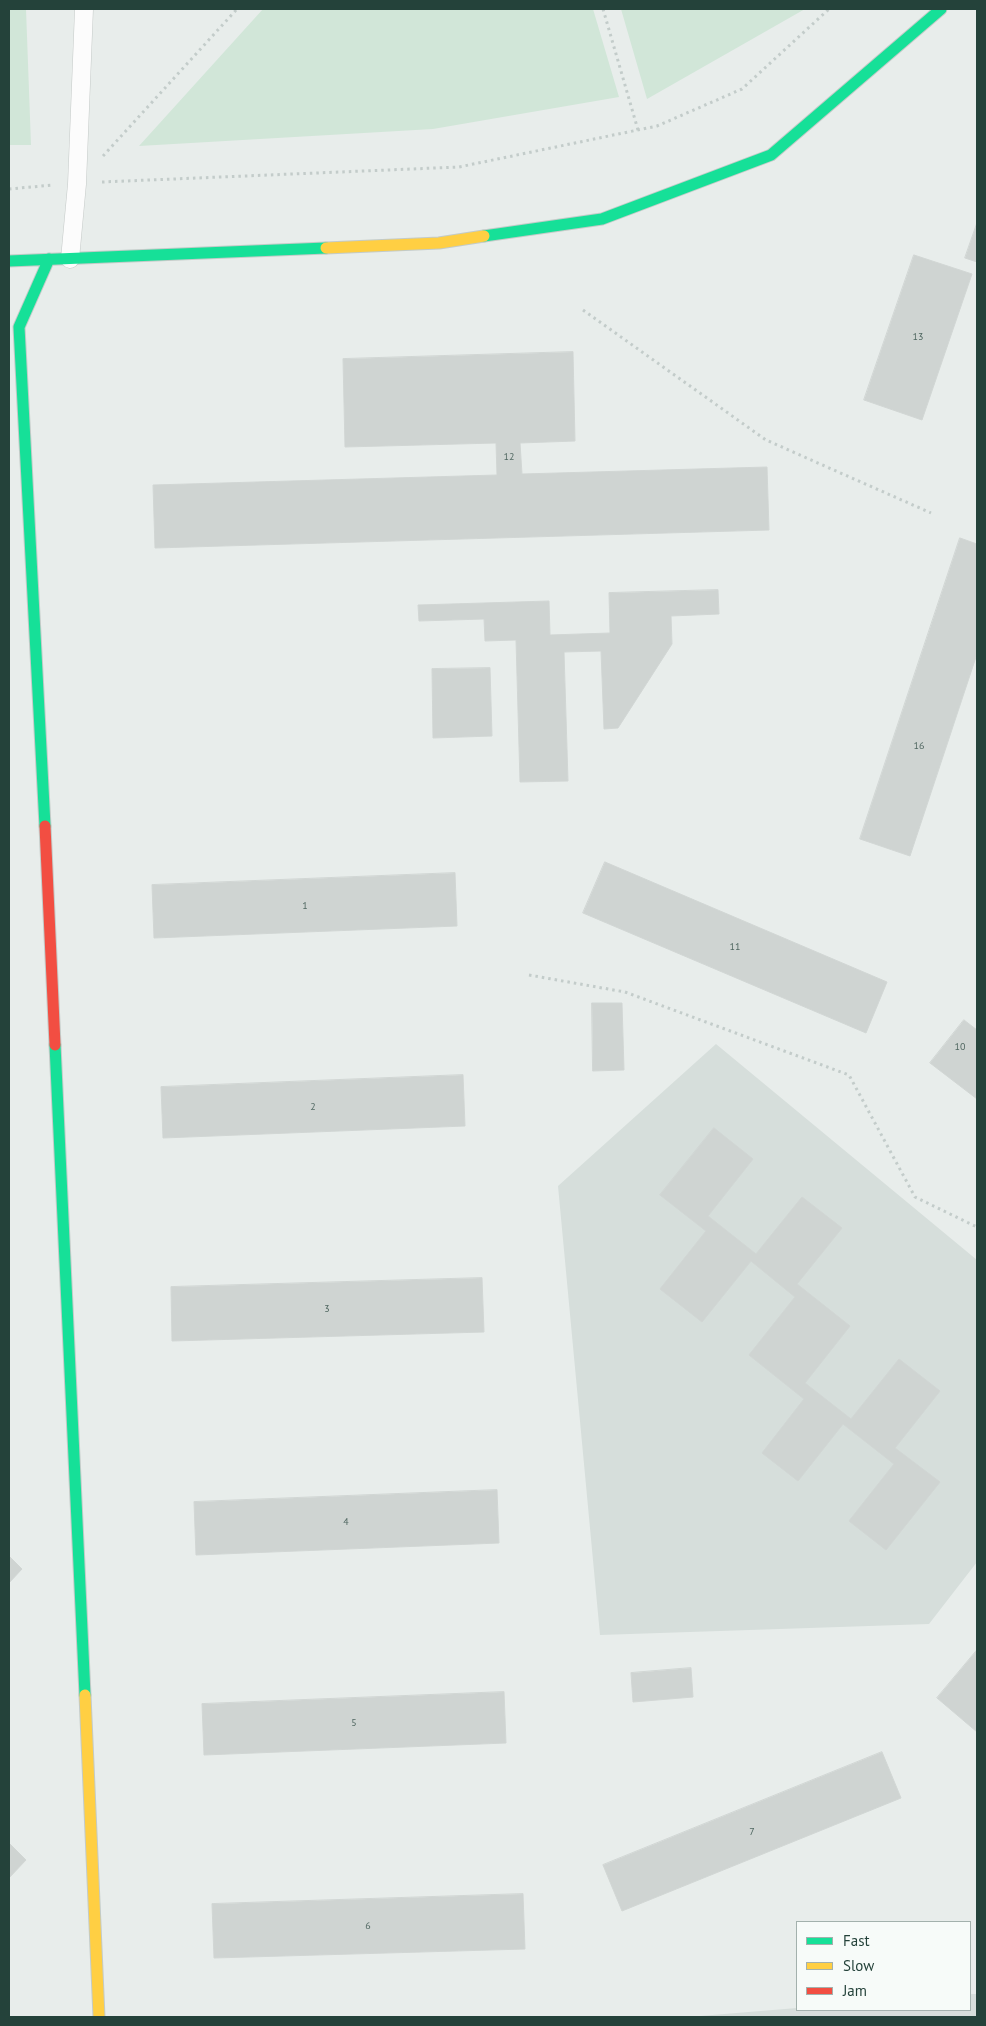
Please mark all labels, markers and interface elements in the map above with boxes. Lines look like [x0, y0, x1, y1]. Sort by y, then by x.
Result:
house number: 13 [913, 331, 923, 343]
house number: 12 [504, 451, 514, 463]
house number: 16 [914, 740, 924, 752]
house number: 1 [302, 900, 308, 912]
house number: 11 [730, 941, 740, 953]
house number: 10 [955, 1041, 965, 1053]
house number: 2 [310, 1101, 316, 1113]
house number: 3 [324, 1303, 330, 1315]
house number: 4 [343, 1516, 349, 1528]
house number: 5 [351, 1717, 357, 1729]
house number: 7 [749, 1826, 755, 1838]
house number: 6 [365, 1920, 371, 1932]
legend [796, 1921, 971, 2011]
text: Fast [843, 1931, 870, 1950]
text: Slow [843, 1956, 874, 1975]
text: Jam [843, 1981, 867, 2000]

